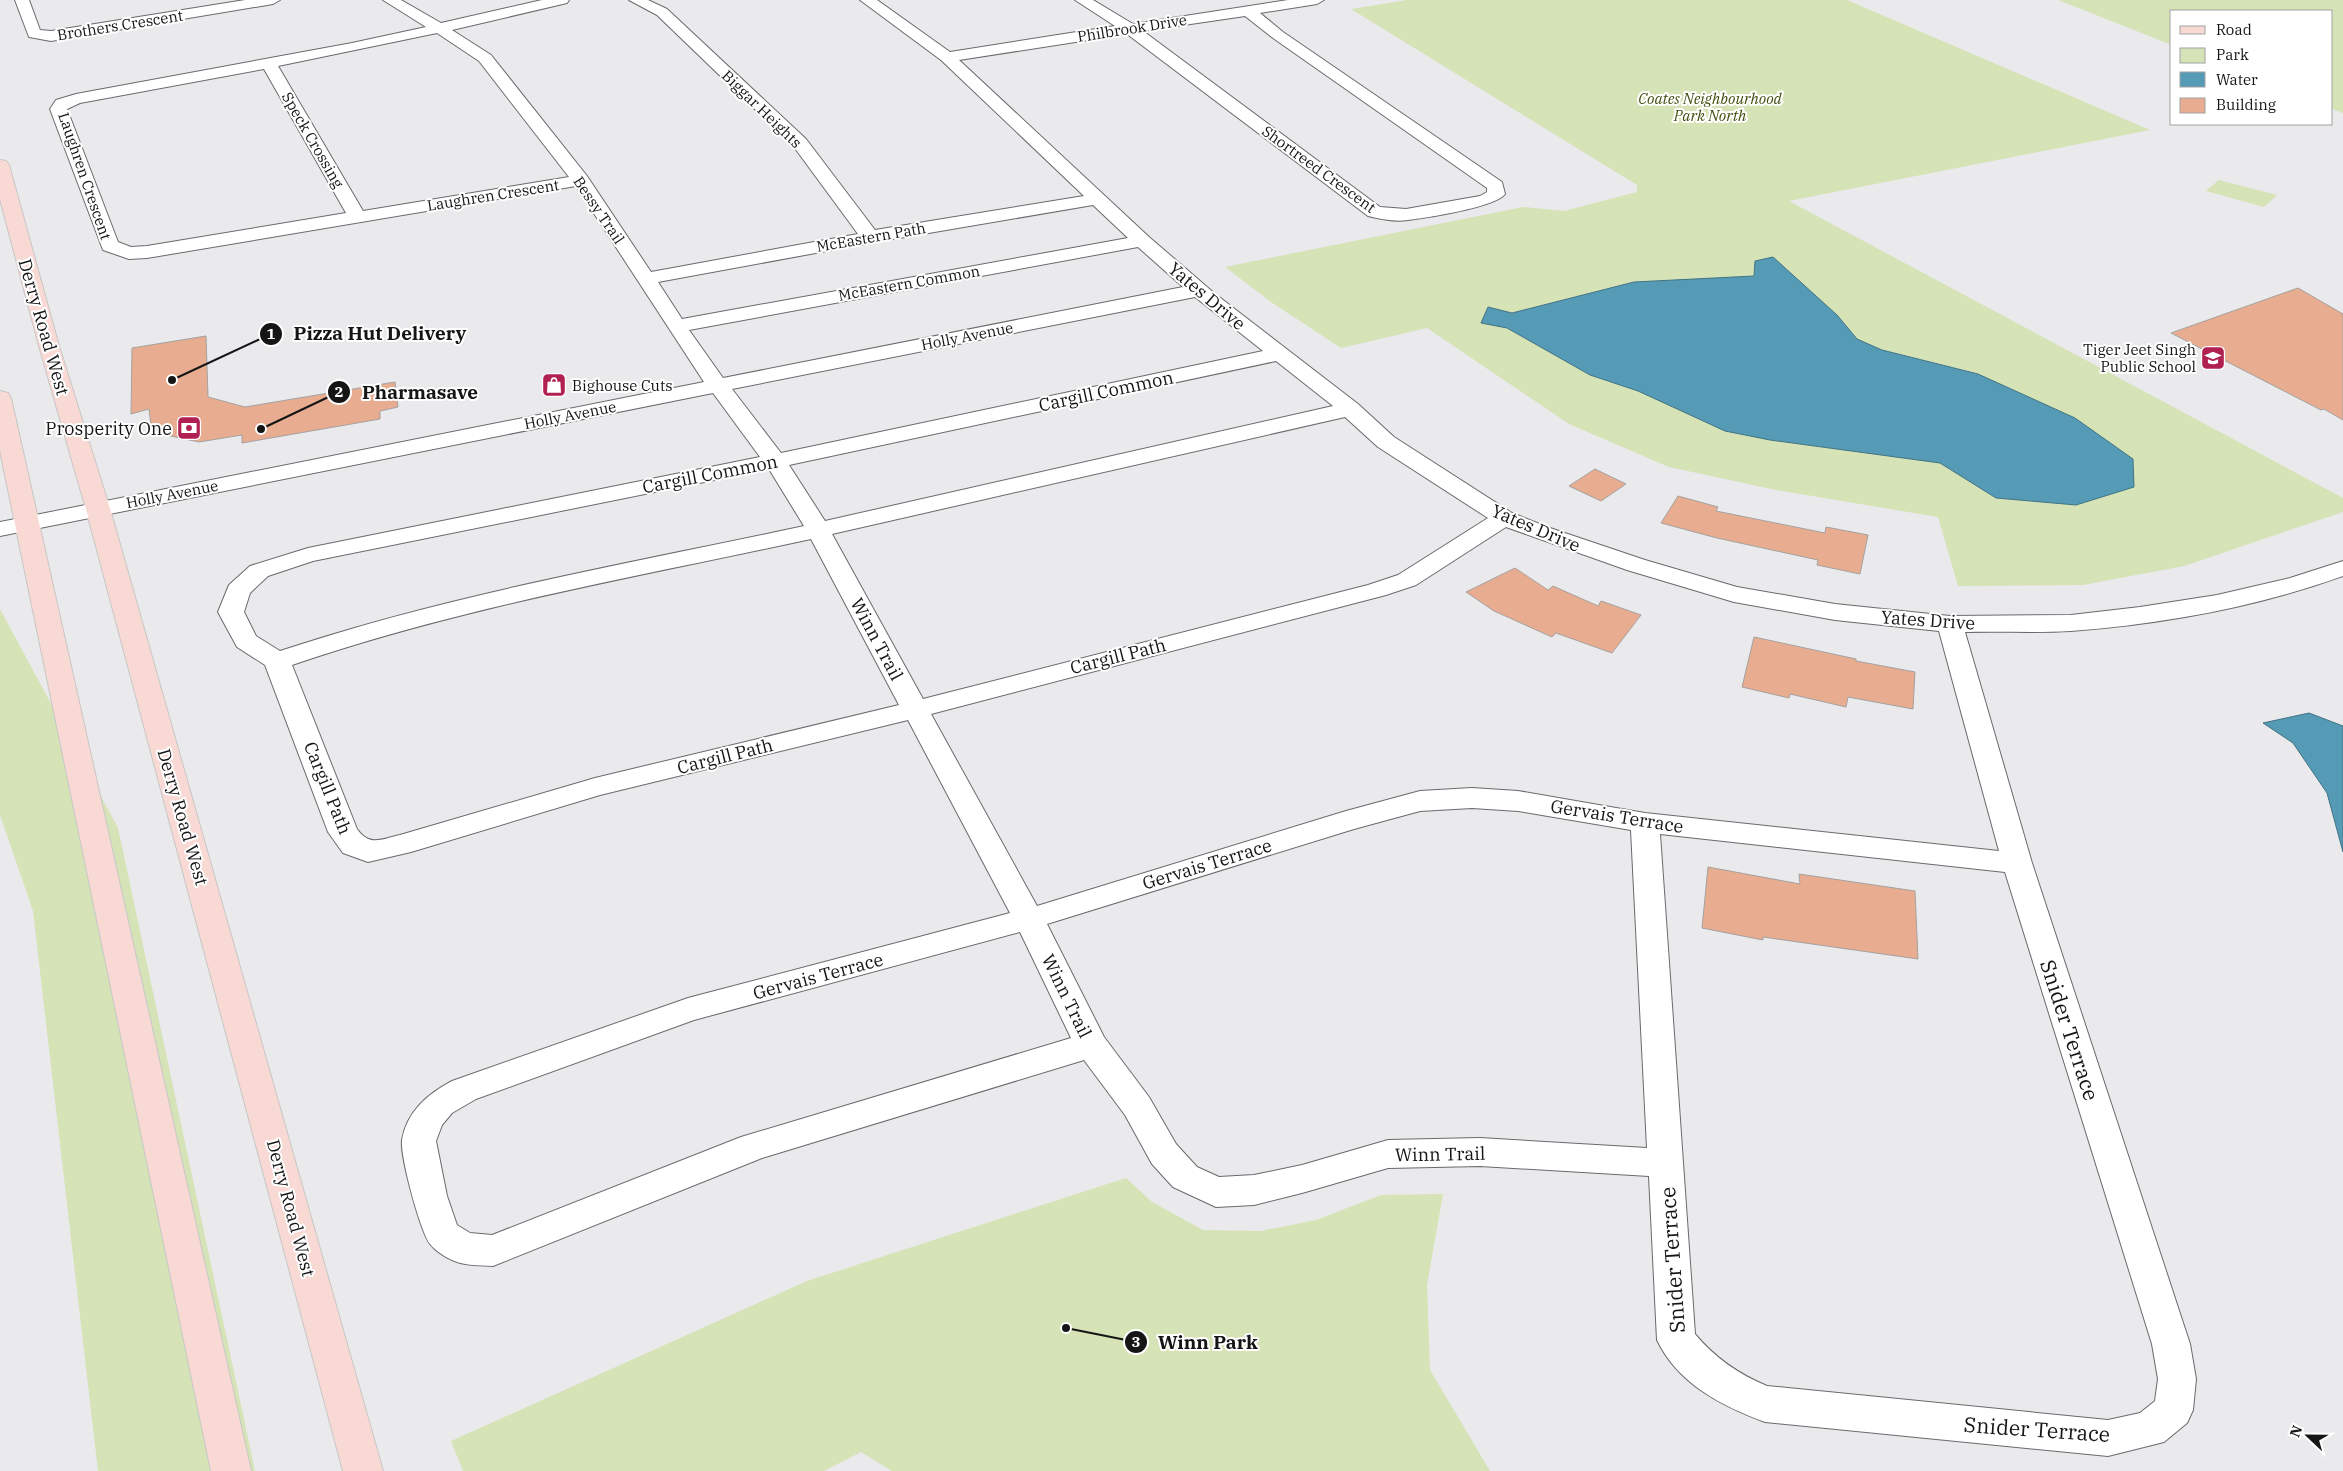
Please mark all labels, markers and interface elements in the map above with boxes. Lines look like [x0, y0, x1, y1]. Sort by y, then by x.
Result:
street label: Brothers Crescent [56, 6, 184, 44]
street label: Philbrook Drive [1076, 10, 1188, 46]
legend [2170, 10, 2333, 125]
text: Road [2216, 20, 2252, 39]
text: Park [2216, 45, 2249, 64]
street label: Biggar Heights [718, 66, 806, 152]
text: Water [2216, 70, 2258, 89]
street label: Speck Crossing [278, 89, 348, 191]
park label: Coates Neighbourhood Park North [1638, 89, 1783, 125]
text: Building [2216, 95, 2276, 114]
street label: Laughren Crescent [54, 110, 116, 242]
street label: Shortreed Crescent [1258, 121, 1380, 217]
street label: Bessy Trail [569, 172, 629, 248]
street label: Laughren Crescent [426, 175, 560, 215]
street label: McEastern Path [815, 218, 927, 256]
street label: Derry Road West [14, 256, 74, 398]
street label: Yates Drive [1164, 257, 1250, 335]
street label: McEastern Common [837, 261, 982, 305]
callout: Pizza Hut Delivery [258, 317, 476, 351]
street label: Holly Avenue [919, 318, 1015, 354]
text: Pizza Hut Delivery [294, 321, 467, 345]
text: 1 [266, 324, 276, 343]
place label: Tiger Jeet Singh Public School [2083, 340, 2196, 376]
school or university icon: Tiger Jeet Singh Public School [2200, 345, 2226, 371]
street label: Cargill Common [1036, 365, 1176, 417]
shop icon: Bighouse Cuts [541, 372, 567, 398]
callout: Pharmasave [327, 375, 488, 409]
place label: Bighouse Cuts [572, 376, 673, 395]
text: Pharmasave [362, 380, 478, 404]
text: 2 [334, 382, 344, 401]
street label: Holly Avenue [522, 397, 618, 433]
bank icon: Prosperity One [176, 415, 202, 441]
place label: Prosperity One [45, 417, 172, 440]
street label: Cargill Common [640, 450, 780, 498]
street label: Holly Avenue [124, 476, 220, 512]
street label: Yates Drive [1488, 499, 1584, 557]
street label: Winn Trail [846, 594, 908, 684]
street label: Yates Drive [1880, 605, 1976, 635]
street label: Cargill Path [1068, 633, 1168, 679]
street label: Cargill Path [675, 733, 775, 779]
street label: Cargill Path [299, 738, 357, 838]
street label: Derry Road West [153, 746, 213, 888]
street label: Gervais Terrace [1549, 794, 1685, 838]
street label: Gervais Terrace [1140, 833, 1274, 895]
street label: Gervais Terrace [750, 948, 886, 1004]
street label: Winn Trail [1037, 950, 1097, 1042]
street label: Snider Terrace [2034, 956, 2106, 1104]
street label: Derry Road West [262, 1137, 320, 1279]
street label: Winn Trail [1395, 1142, 1485, 1166]
street label: Snider Terrace [1653, 1186, 1691, 1334]
callout: Winn Park [1123, 1325, 1268, 1359]
text: Winn Park [1158, 1330, 1258, 1354]
text: 3 [1131, 1332, 1141, 1351]
street label: Snider Terrace [1963, 1410, 2111, 1448]
north arrow [2283, 1411, 2333, 1461]
text: N [2286, 1423, 2306, 1440]

